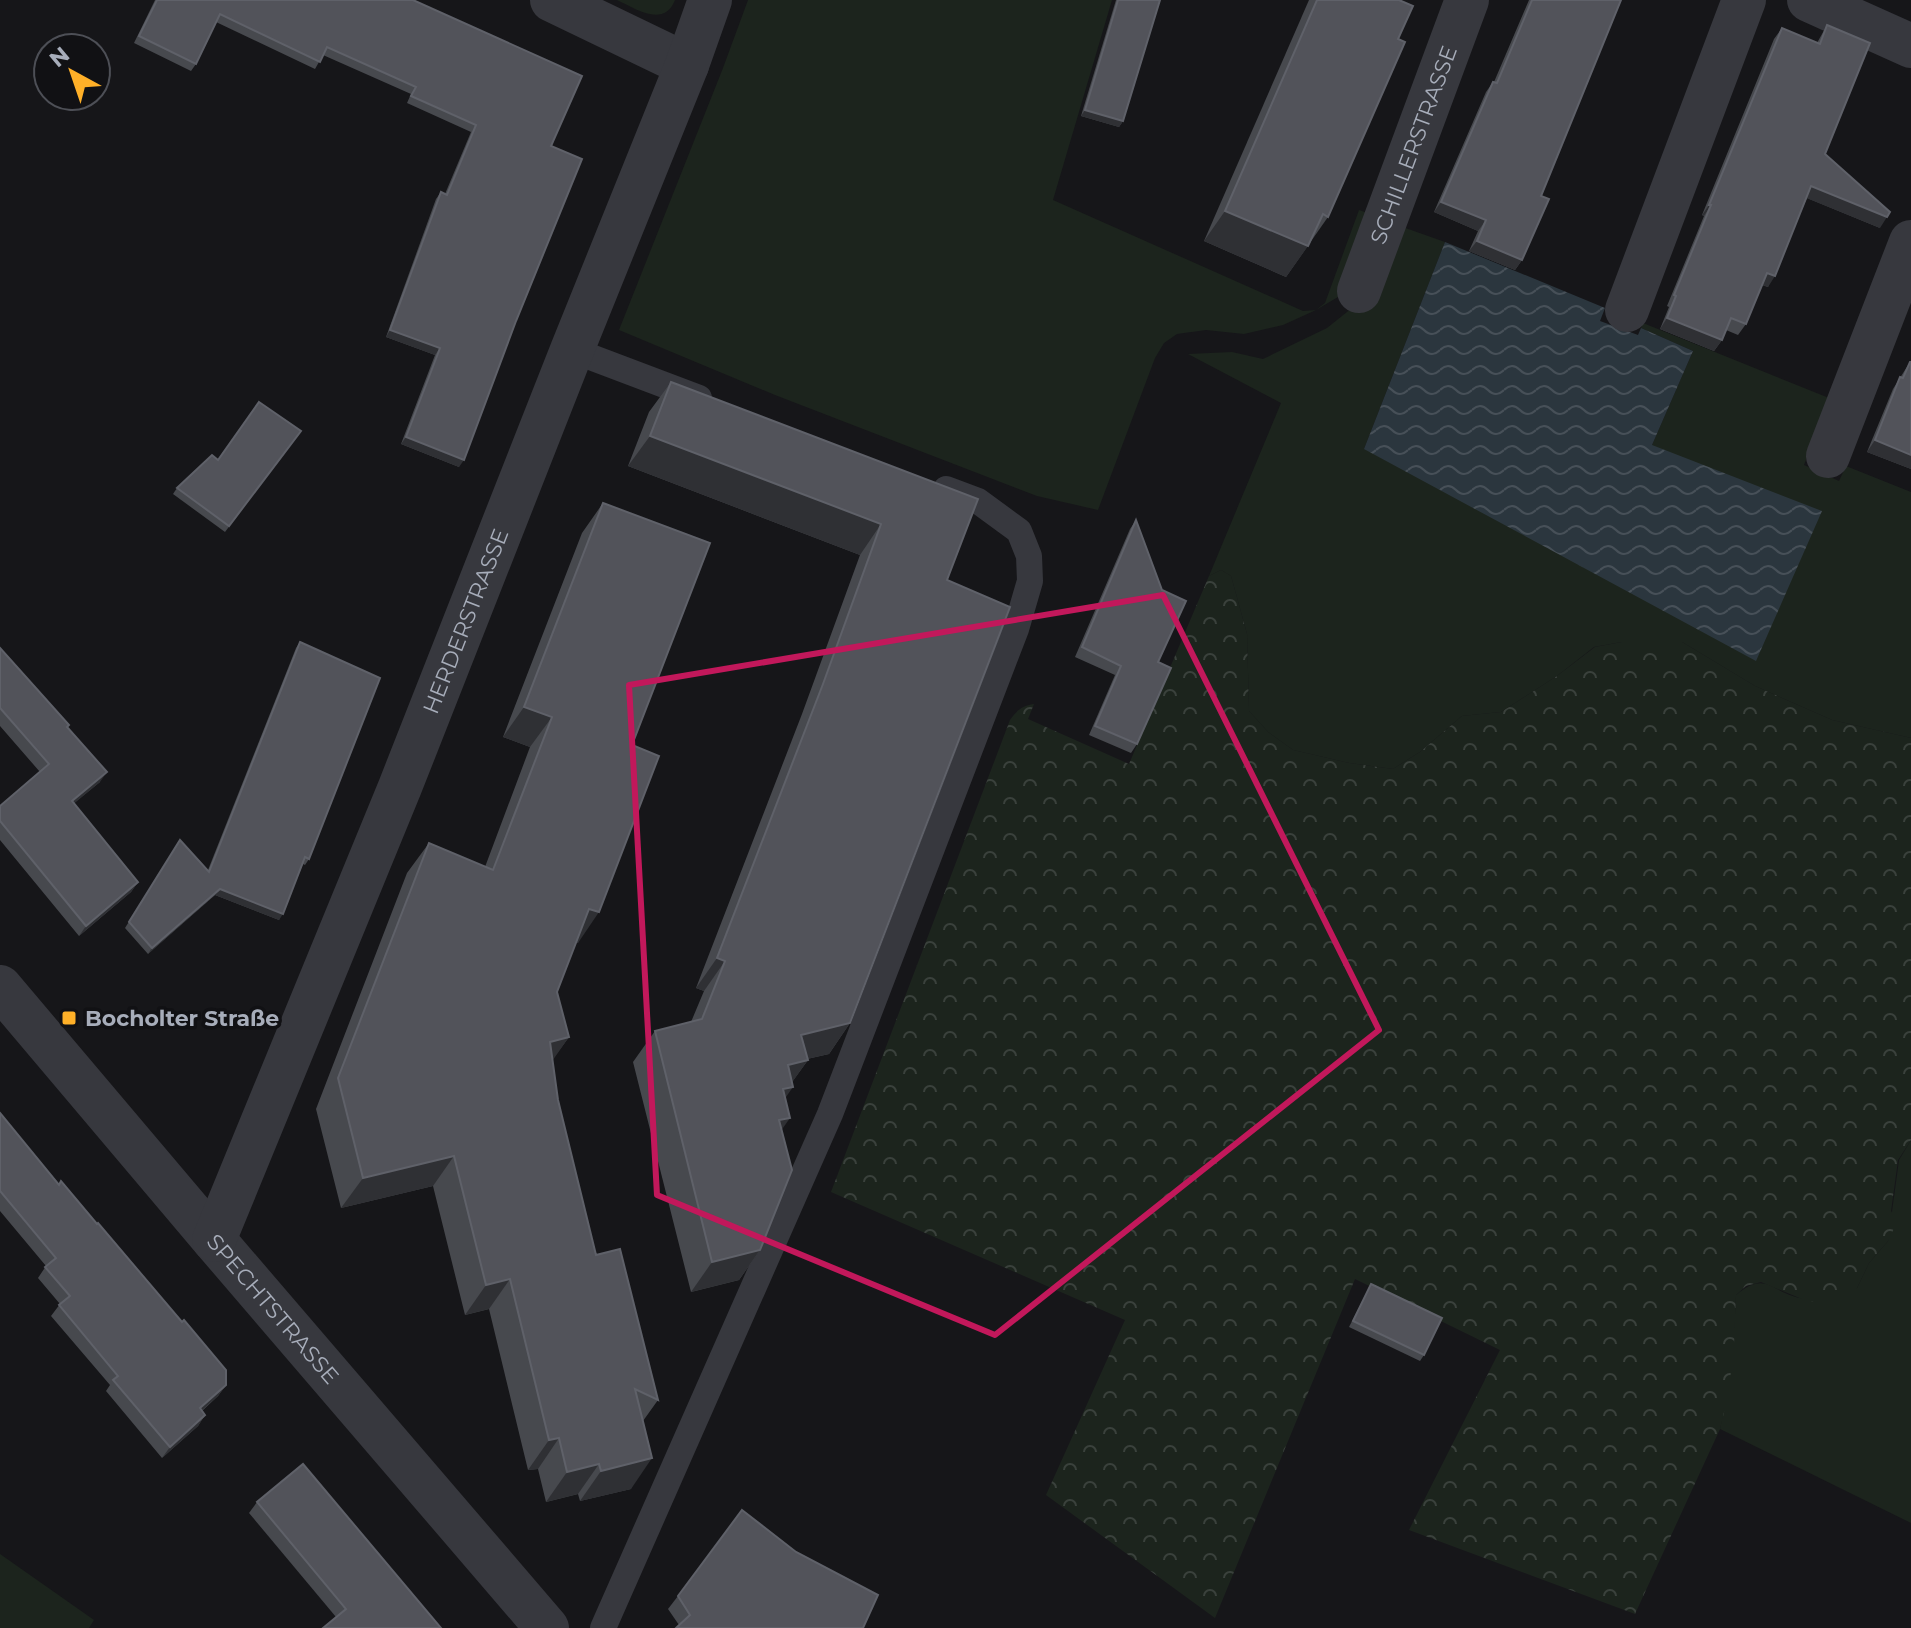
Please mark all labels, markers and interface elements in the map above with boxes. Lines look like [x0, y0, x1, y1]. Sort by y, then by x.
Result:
north arrow [32, 32, 112, 112]
text: N [44, 41, 75, 73]
street label: SCHILLERSTRASSE [1365, 42, 1463, 248]
street label: HERDERSTRASSE [417, 525, 514, 718]
place label: Bocholter Straße [85, 1005, 279, 1032]
marker: Bocholter Straße [60, 1009, 78, 1027]
street label: SPECHTSTRASSE [201, 1229, 344, 1390]

